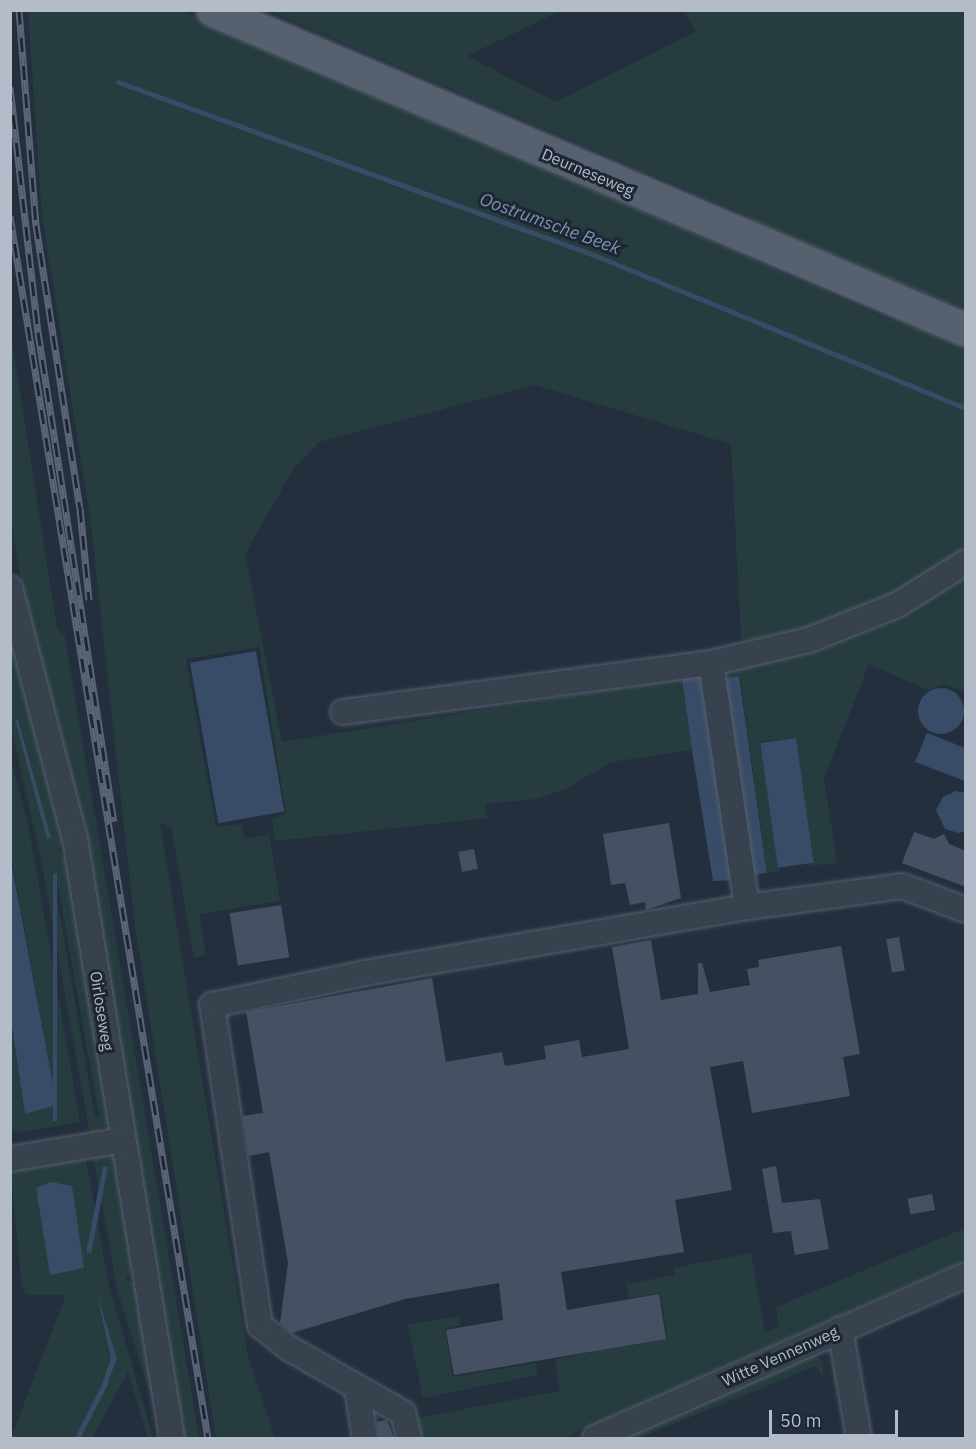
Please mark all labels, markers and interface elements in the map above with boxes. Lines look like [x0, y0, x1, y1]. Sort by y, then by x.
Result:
street label: Deurneseweg [539, 144, 637, 200]
water label: Oostrumsche Beek [477, 189, 623, 259]
street label: Oirloseweg [86, 970, 118, 1052]
street label: Witte Vennenweg [719, 1322, 841, 1390]
scale bar [772, 1398, 901, 1436]
text: 50 m [780, 1409, 822, 1432]

